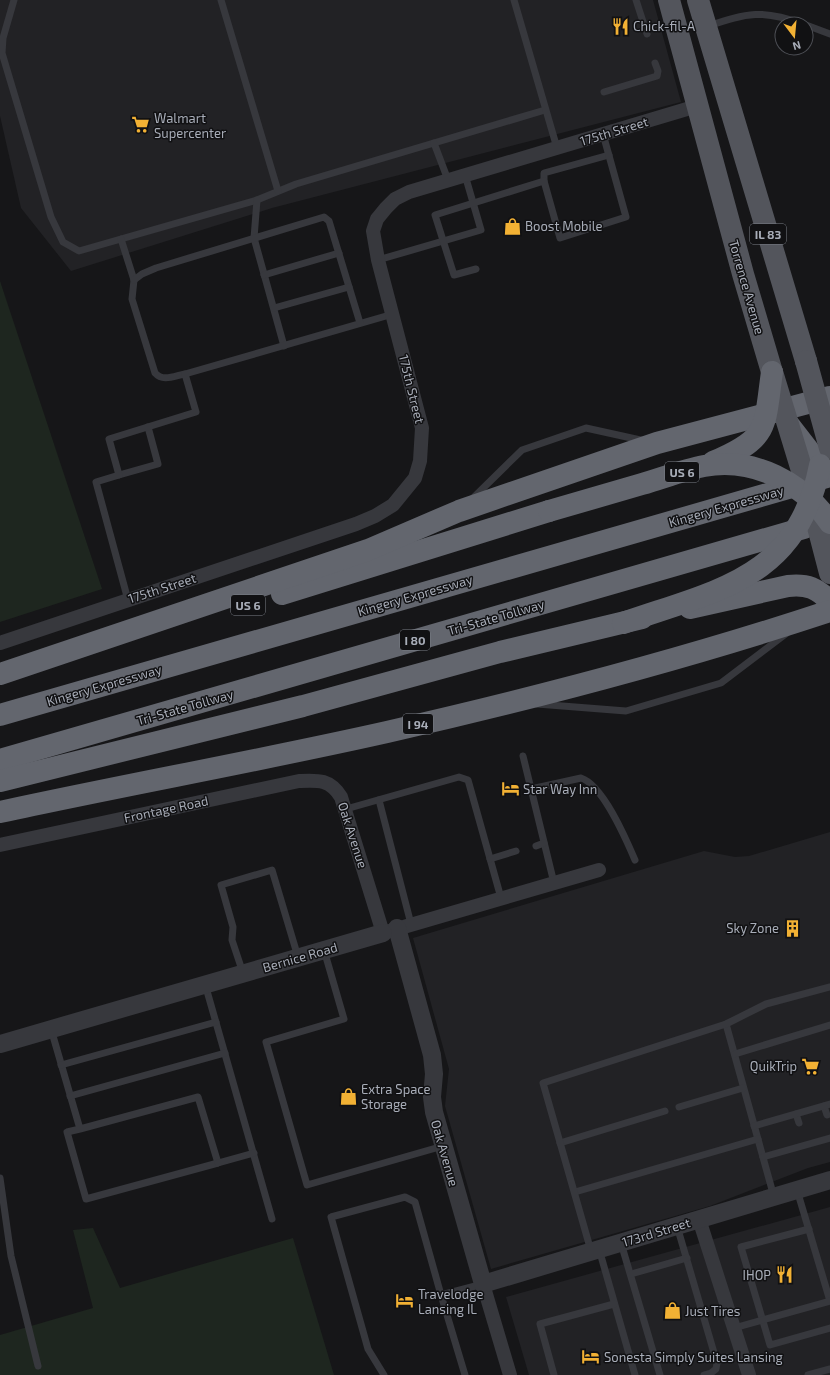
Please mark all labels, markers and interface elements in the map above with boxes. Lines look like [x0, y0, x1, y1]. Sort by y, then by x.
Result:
restaurant icon: Chick-fil-A [610, 16, 630, 36]
north arrow [774, 16, 814, 56]
place label: Chick-fil-A [633, 18, 695, 34]
text: N [791, 39, 803, 53]
place label: Walmart Supercenter [154, 110, 226, 141]
street label: 175th Street [578, 113, 650, 149]
supermarket icon: Walmart Supercenter [131, 115, 151, 135]
shop icon: Boost Mobile [502, 216, 522, 236]
place label: Boost Mobile [525, 218, 603, 234]
road number: IL 83 [750, 224, 786, 244]
street label: Torrence Avenue [726, 238, 768, 336]
street label: 175th Street [396, 353, 428, 425]
road number: US 6 [665, 462, 699, 482]
street label: Kingery Expressway [667, 482, 785, 530]
street label: 175th Street [126, 570, 198, 606]
street label: Kingery Expressway [356, 571, 474, 619]
road number: US 6 [231, 595, 265, 615]
street label: Tri-State Tollway [446, 595, 546, 638]
road number: I 80 [400, 630, 430, 650]
street label: Kingery Expressway [45, 661, 163, 709]
street label: Tri-State Tollway [135, 685, 235, 728]
road number: I 94 [403, 714, 433, 734]
hotel icon: Star Way Inn [500, 779, 520, 799]
place label: Star Way Inn [523, 781, 597, 797]
street label: Frontage Road [122, 792, 210, 826]
street label: Oak Avenue [335, 800, 371, 870]
building icon: Sky Zone [782, 918, 802, 938]
place label: Sky Zone [726, 920, 779, 936]
street label: Bernice Road [261, 939, 339, 975]
supermarket icon: QuikTrip [800, 1056, 820, 1076]
place label: QuikTrip [750, 1058, 797, 1074]
place label: Extra Space Storage [361, 1081, 431, 1112]
shop icon: Extra Space Storage [338, 1086, 358, 1106]
street label: Oak Avenue [428, 1118, 462, 1188]
street label: 173rd Street [620, 1214, 692, 1250]
restaurant icon: IHOP [774, 1265, 794, 1285]
place label: IHOP [743, 1267, 771, 1283]
place label: Travelodge Lansing IL [418, 1286, 483, 1317]
hotel icon: Travelodge Lansing IL [395, 1291, 415, 1311]
shop icon: Just Tires [662, 1301, 682, 1321]
place label: Just Tires [685, 1303, 740, 1319]
hotel icon: Sonesta Simply Suites Lansing [581, 1347, 601, 1367]
place label: Sonesta Simply Suites Lansing [604, 1349, 783, 1365]

